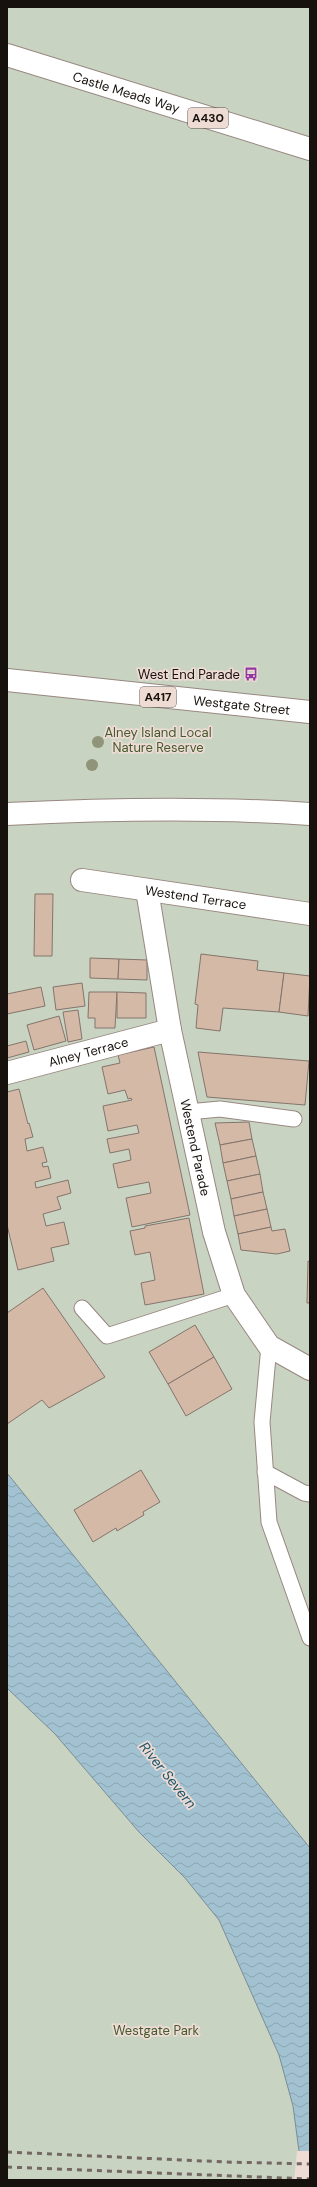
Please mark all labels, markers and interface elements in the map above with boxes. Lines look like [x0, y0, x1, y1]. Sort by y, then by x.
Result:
street label: Castle Meads Way [71, 68, 182, 117]
road number: A430 [188, 108, 228, 128]
place label: West End Parade [138, 666, 240, 683]
bus stop icon: West End Parade [243, 666, 259, 682]
road number: A417 [140, 687, 176, 707]
street label: Westgate Street [192, 692, 291, 719]
park label: Alney Island Local Nature Reserve [104, 724, 212, 756]
street label: Westend Terrace [144, 882, 247, 913]
street label: Alney Terrace [47, 1033, 130, 1071]
street label: Westend Parade [176, 1097, 214, 1198]
water label: River Severn [136, 1738, 200, 1812]
park label: Westgate Park [113, 2022, 200, 2039]

